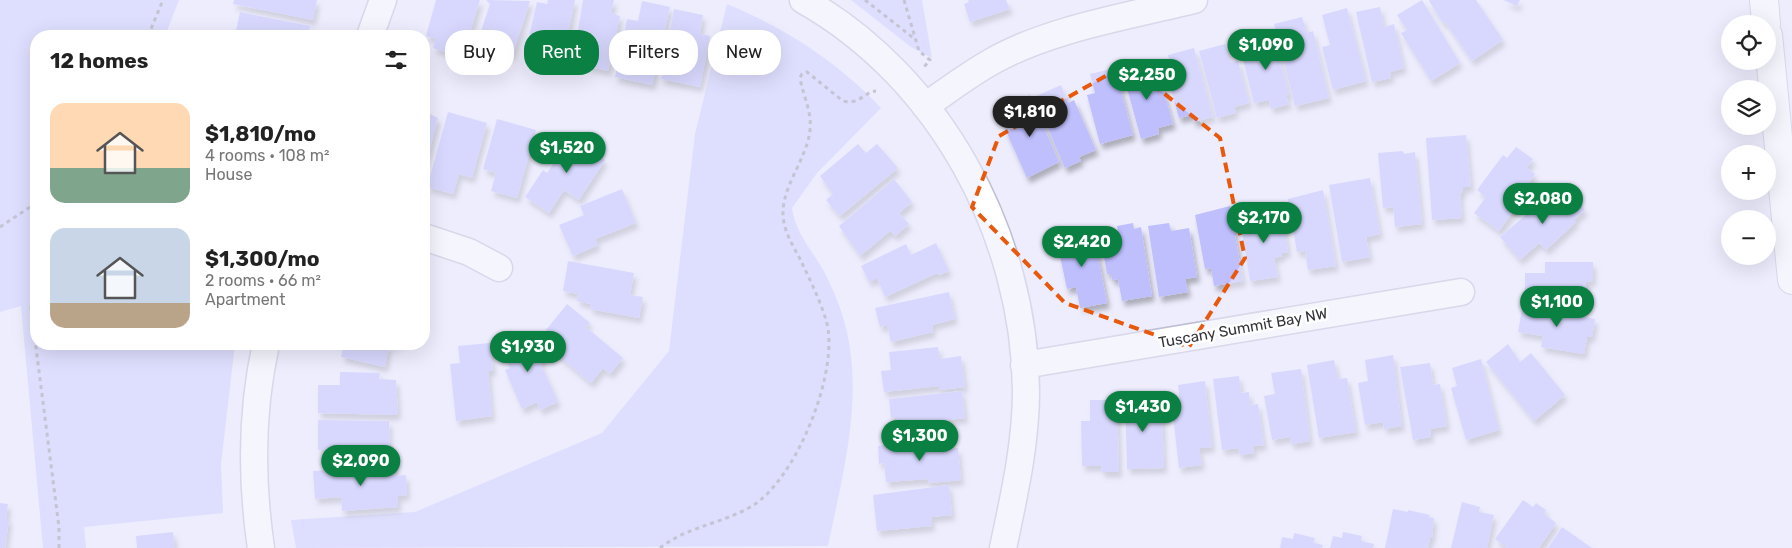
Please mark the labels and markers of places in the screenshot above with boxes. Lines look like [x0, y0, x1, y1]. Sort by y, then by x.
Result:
pin: $1,090 [1225, 28, 1307, 71]
pin: $2,250 [1106, 58, 1188, 101]
pin: $1,810 [989, 96, 1071, 138]
pin: $1,520 [526, 132, 608, 174]
pin: $2,080 [1502, 182, 1584, 225]
pin: $2,170 [1223, 202, 1305, 244]
pin: $2,420 [1041, 226, 1123, 268]
pin: $1,100 [1516, 286, 1598, 328]
pin: $1,930 [487, 330, 569, 373]
pin: $1,430 [1102, 390, 1184, 433]
pin: $1,300 [879, 420, 961, 462]
pin: $2,090 [320, 444, 402, 487]

